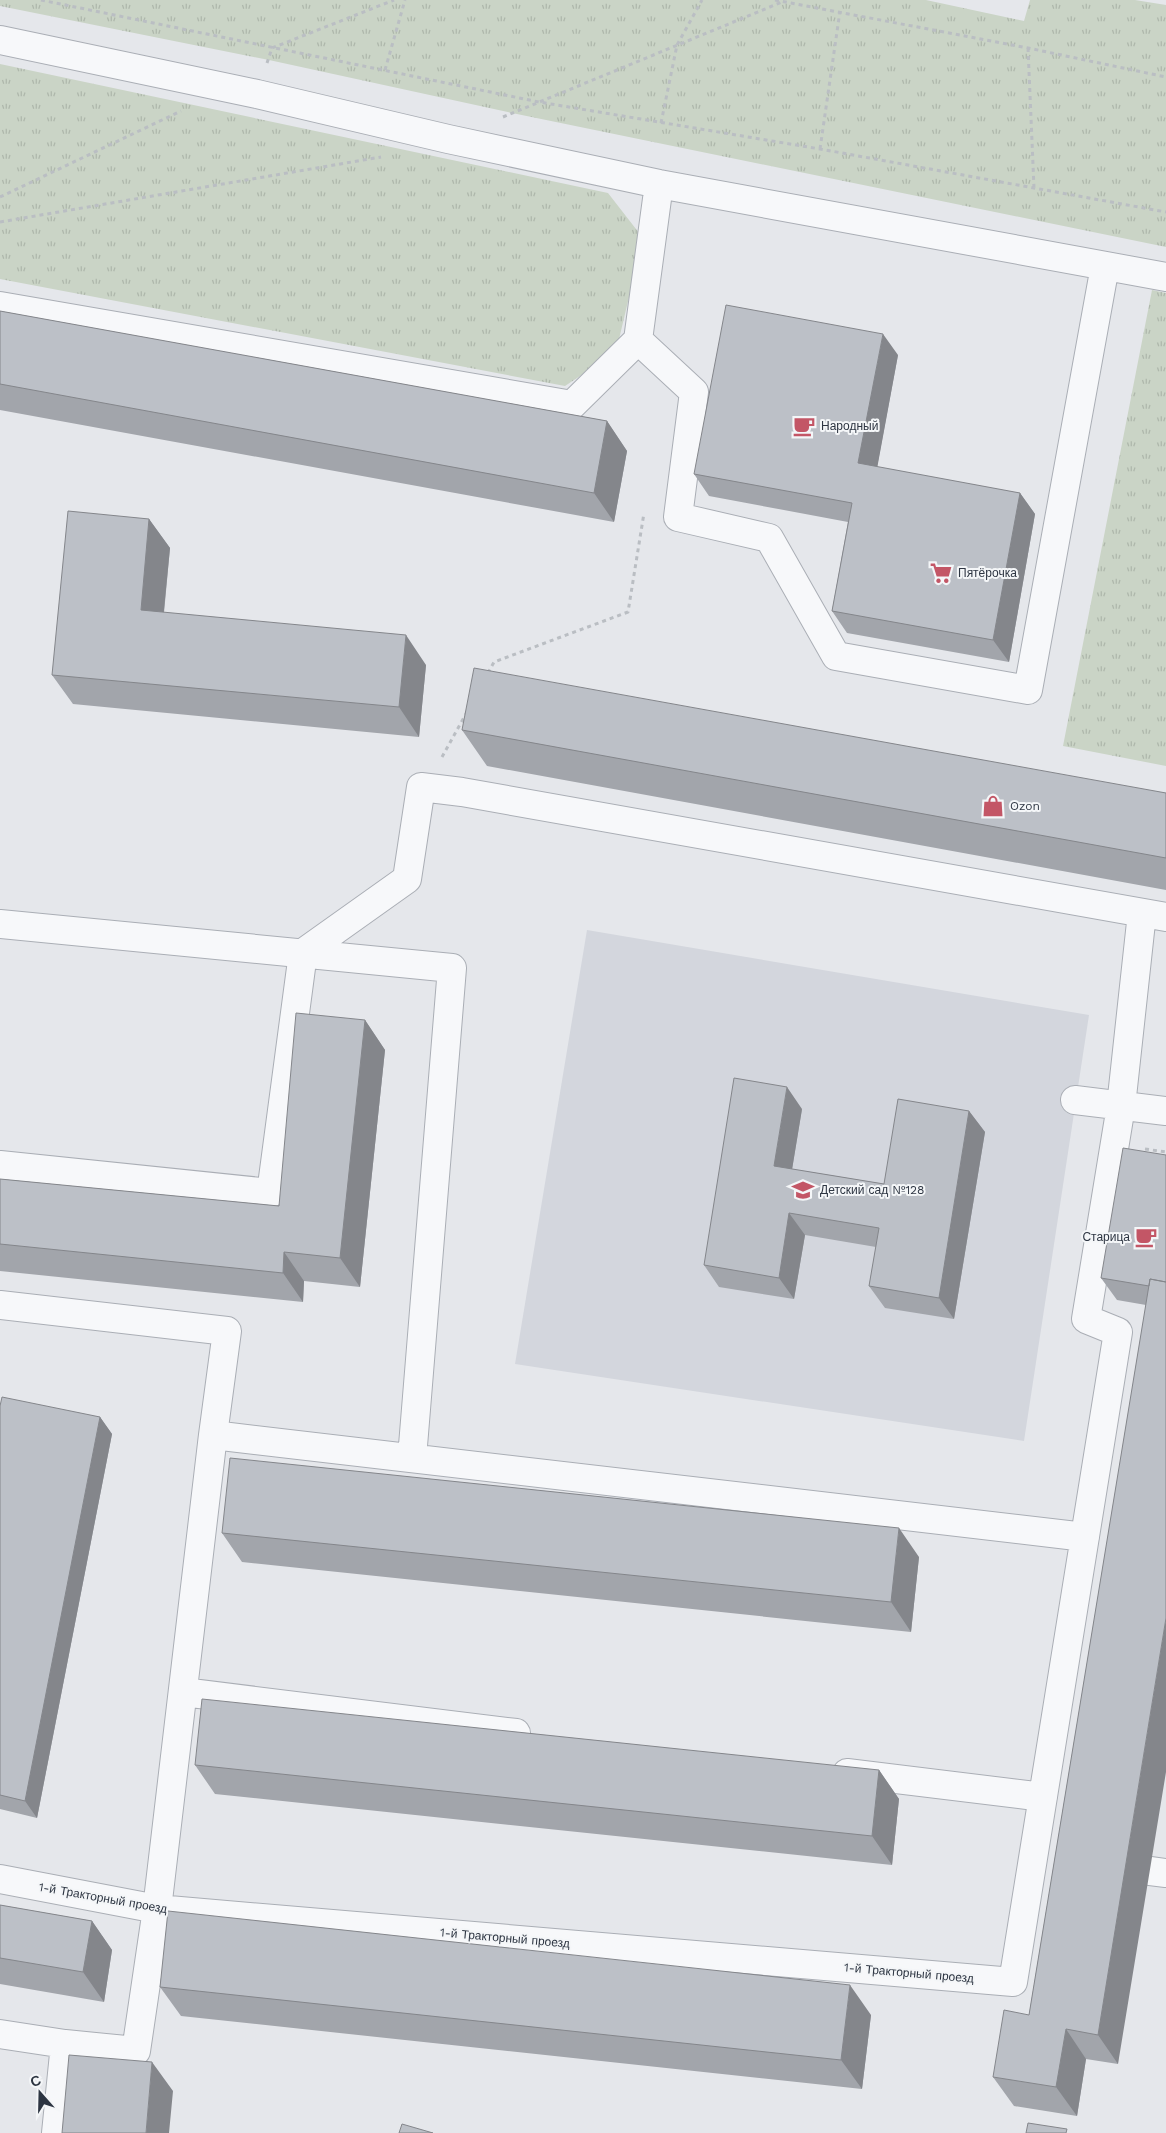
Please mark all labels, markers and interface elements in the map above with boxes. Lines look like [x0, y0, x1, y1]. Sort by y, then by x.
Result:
cafe icon: Народный [791, 413, 817, 439]
place label: Народный [821, 419, 878, 433]
supermarket icon: Пятёрочка [928, 560, 954, 586]
place label: Пятёрочка [958, 566, 1017, 580]
shop icon: Ozon [980, 793, 1006, 819]
place label: Ozon [1010, 799, 1040, 813]
school or university icon: Детский сад №128 [790, 1177, 816, 1203]
place label: Детский сад №128 [820, 1183, 924, 1197]
cafe icon: Старица [1133, 1224, 1159, 1250]
place label: Старица [1082, 1230, 1130, 1244]
street label: 1-й Тракторный проезд [38, 1880, 168, 1916]
street label: 1-й Тракторный проезд [440, 1925, 570, 1951]
street label: 1-й Тракторный проезд [844, 1960, 974, 1986]
north arrow [15, 2068, 65, 2118]
text: С [28, 2072, 43, 2090]

